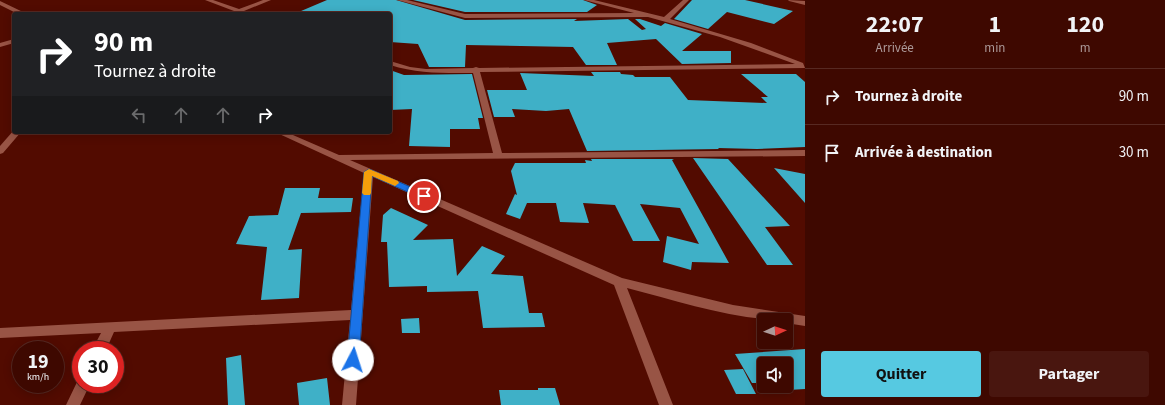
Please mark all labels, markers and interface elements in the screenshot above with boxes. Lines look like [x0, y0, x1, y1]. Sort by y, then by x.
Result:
text: 22:07 [866, 7, 924, 42]
text: 1 [989, 7, 1001, 42]
text: 120 [1066, 7, 1104, 42]
text: 90 m [94, 22, 153, 62]
icon: right [28, 28, 80, 80]
text: Arrivée [876, 39, 914, 57]
text: min [984, 39, 1005, 57]
text: m [1080, 39, 1091, 57]
text: Tournez à droite [94, 59, 216, 84]
icon: right [821, 86, 843, 108]
text: Tournez à droite [855, 86, 962, 107]
text: 90 m [1119, 86, 1149, 107]
icon: left [128, 104, 150, 126]
icon: ahead [170, 104, 192, 126]
icon: ahead [212, 104, 234, 126]
icon: right [254, 104, 276, 126]
icon: arrive [821, 142, 843, 164]
text: Arrivée à destination [855, 142, 992, 163]
text: 30 m [1119, 142, 1149, 163]
pin [407, 179, 441, 213]
icon: arrive [413, 185, 435, 207]
north arrow [757, 313, 793, 349]
map controls [757, 313, 793, 393]
position arrow [332, 339, 374, 381]
speed limit sign: 30 [72, 341, 124, 393]
text: 19 [27, 348, 49, 376]
button: Quitter [821, 351, 981, 397]
button: Partager [989, 351, 1149, 397]
button: sound [757, 357, 793, 393]
text: km/h [27, 370, 49, 384]

